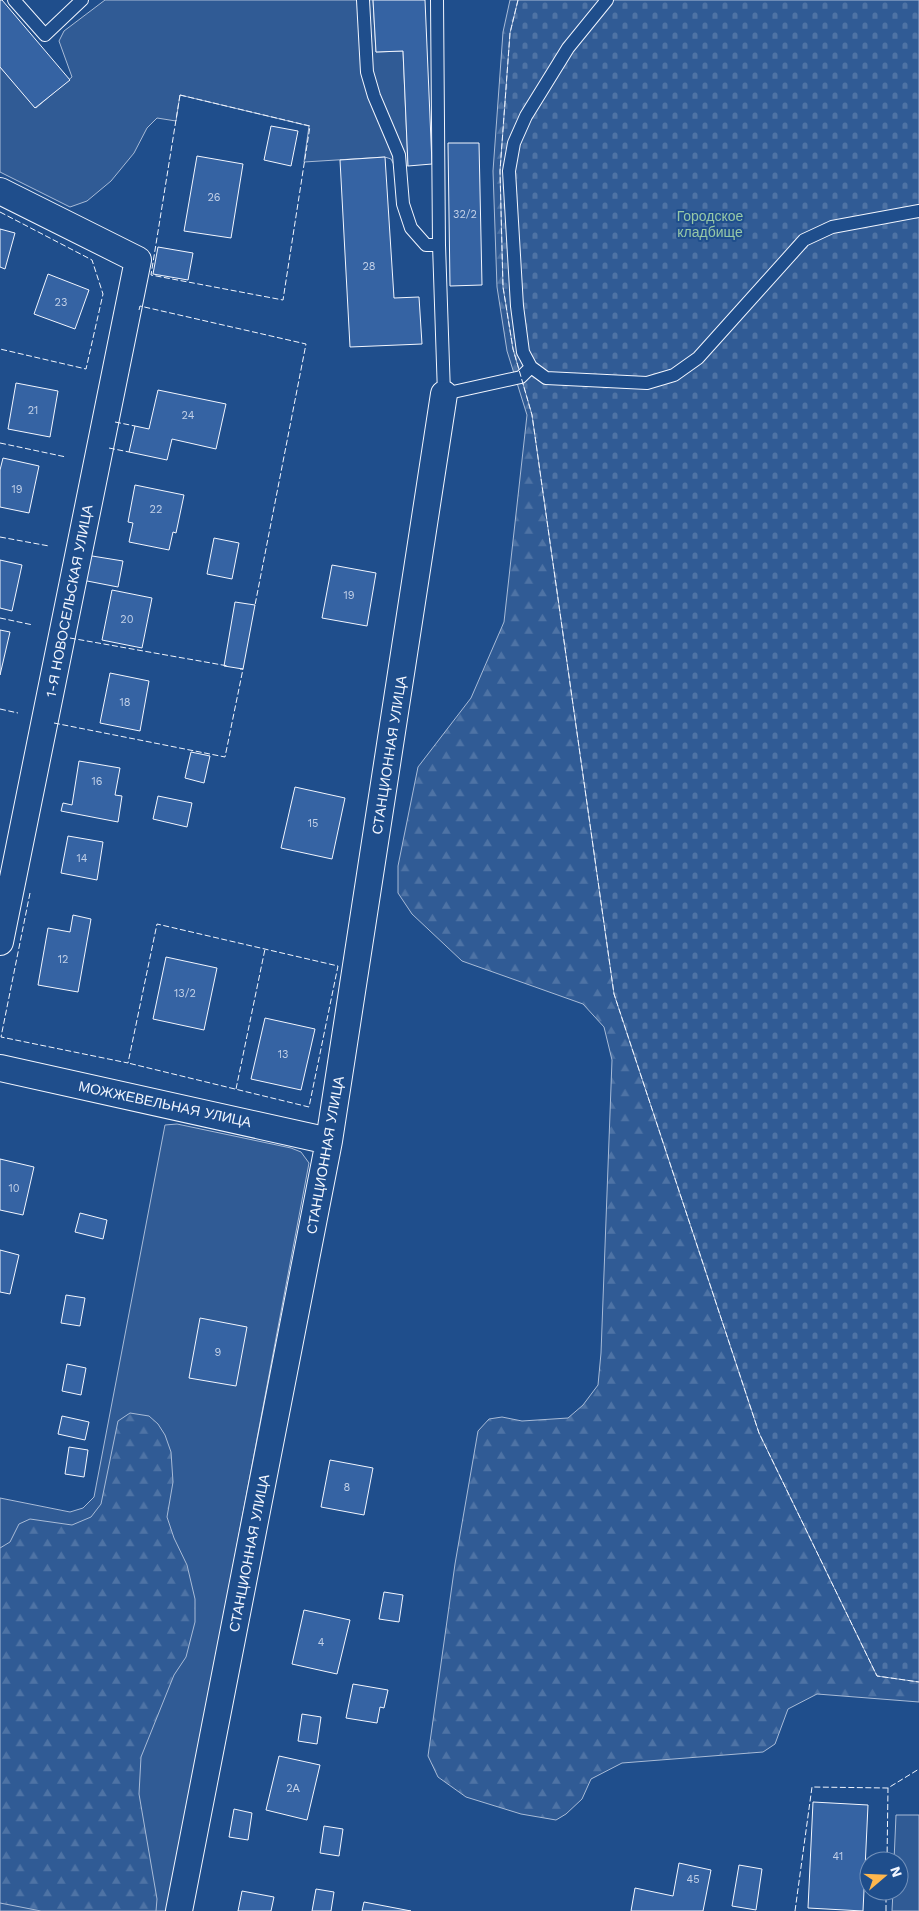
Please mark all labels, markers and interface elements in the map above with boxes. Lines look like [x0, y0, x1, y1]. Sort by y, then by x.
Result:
house number: 26 [207, 191, 221, 204]
house number: 32/2 [453, 208, 477, 221]
park label: Городское кладбище [677, 208, 744, 240]
house number: 28 [362, 260, 376, 273]
house number: 23 [55, 296, 67, 309]
house number: 21 [28, 404, 38, 417]
house number: 24 [182, 409, 195, 422]
house number: 19 [11, 483, 23, 496]
street label: 1-Я НОВОСЕЛЬСКАЯ УЛИЦА [42, 503, 96, 699]
house number: 22 [150, 503, 162, 516]
house number: 19 [343, 589, 355, 602]
house number: 20 [120, 613, 134, 626]
street label: СТАНЦИОННАЯ УЛИЦА [369, 674, 410, 835]
house number: 18 [119, 696, 131, 709]
house number: 16 [92, 775, 103, 788]
house number: 15 [308, 817, 318, 830]
house number: 14 [76, 852, 88, 865]
house number: 12 [58, 953, 68, 966]
house number: 13/2 [174, 987, 196, 1000]
house number: 13 [278, 1048, 288, 1061]
street label: СТАНЦИОННАЯ УЛИЦА [303, 1074, 347, 1235]
street label: МОЖЖЕВЕЛЬНАЯ УЛИЦА [77, 1078, 253, 1130]
house number: 10 [8, 1182, 20, 1195]
house number: 9 [215, 1346, 222, 1359]
street label: СТАНЦИОННАЯ УЛИЦА [226, 1472, 272, 1633]
house number: 8 [344, 1481, 351, 1494]
house number: 4 [318, 1636, 325, 1649]
house number: 2А [286, 1782, 301, 1795]
house number: 41 [833, 1850, 843, 1863]
north arrow [859, 1851, 909, 1901]
text: N [887, 1864, 906, 1879]
house number: 45 [686, 1873, 700, 1886]

